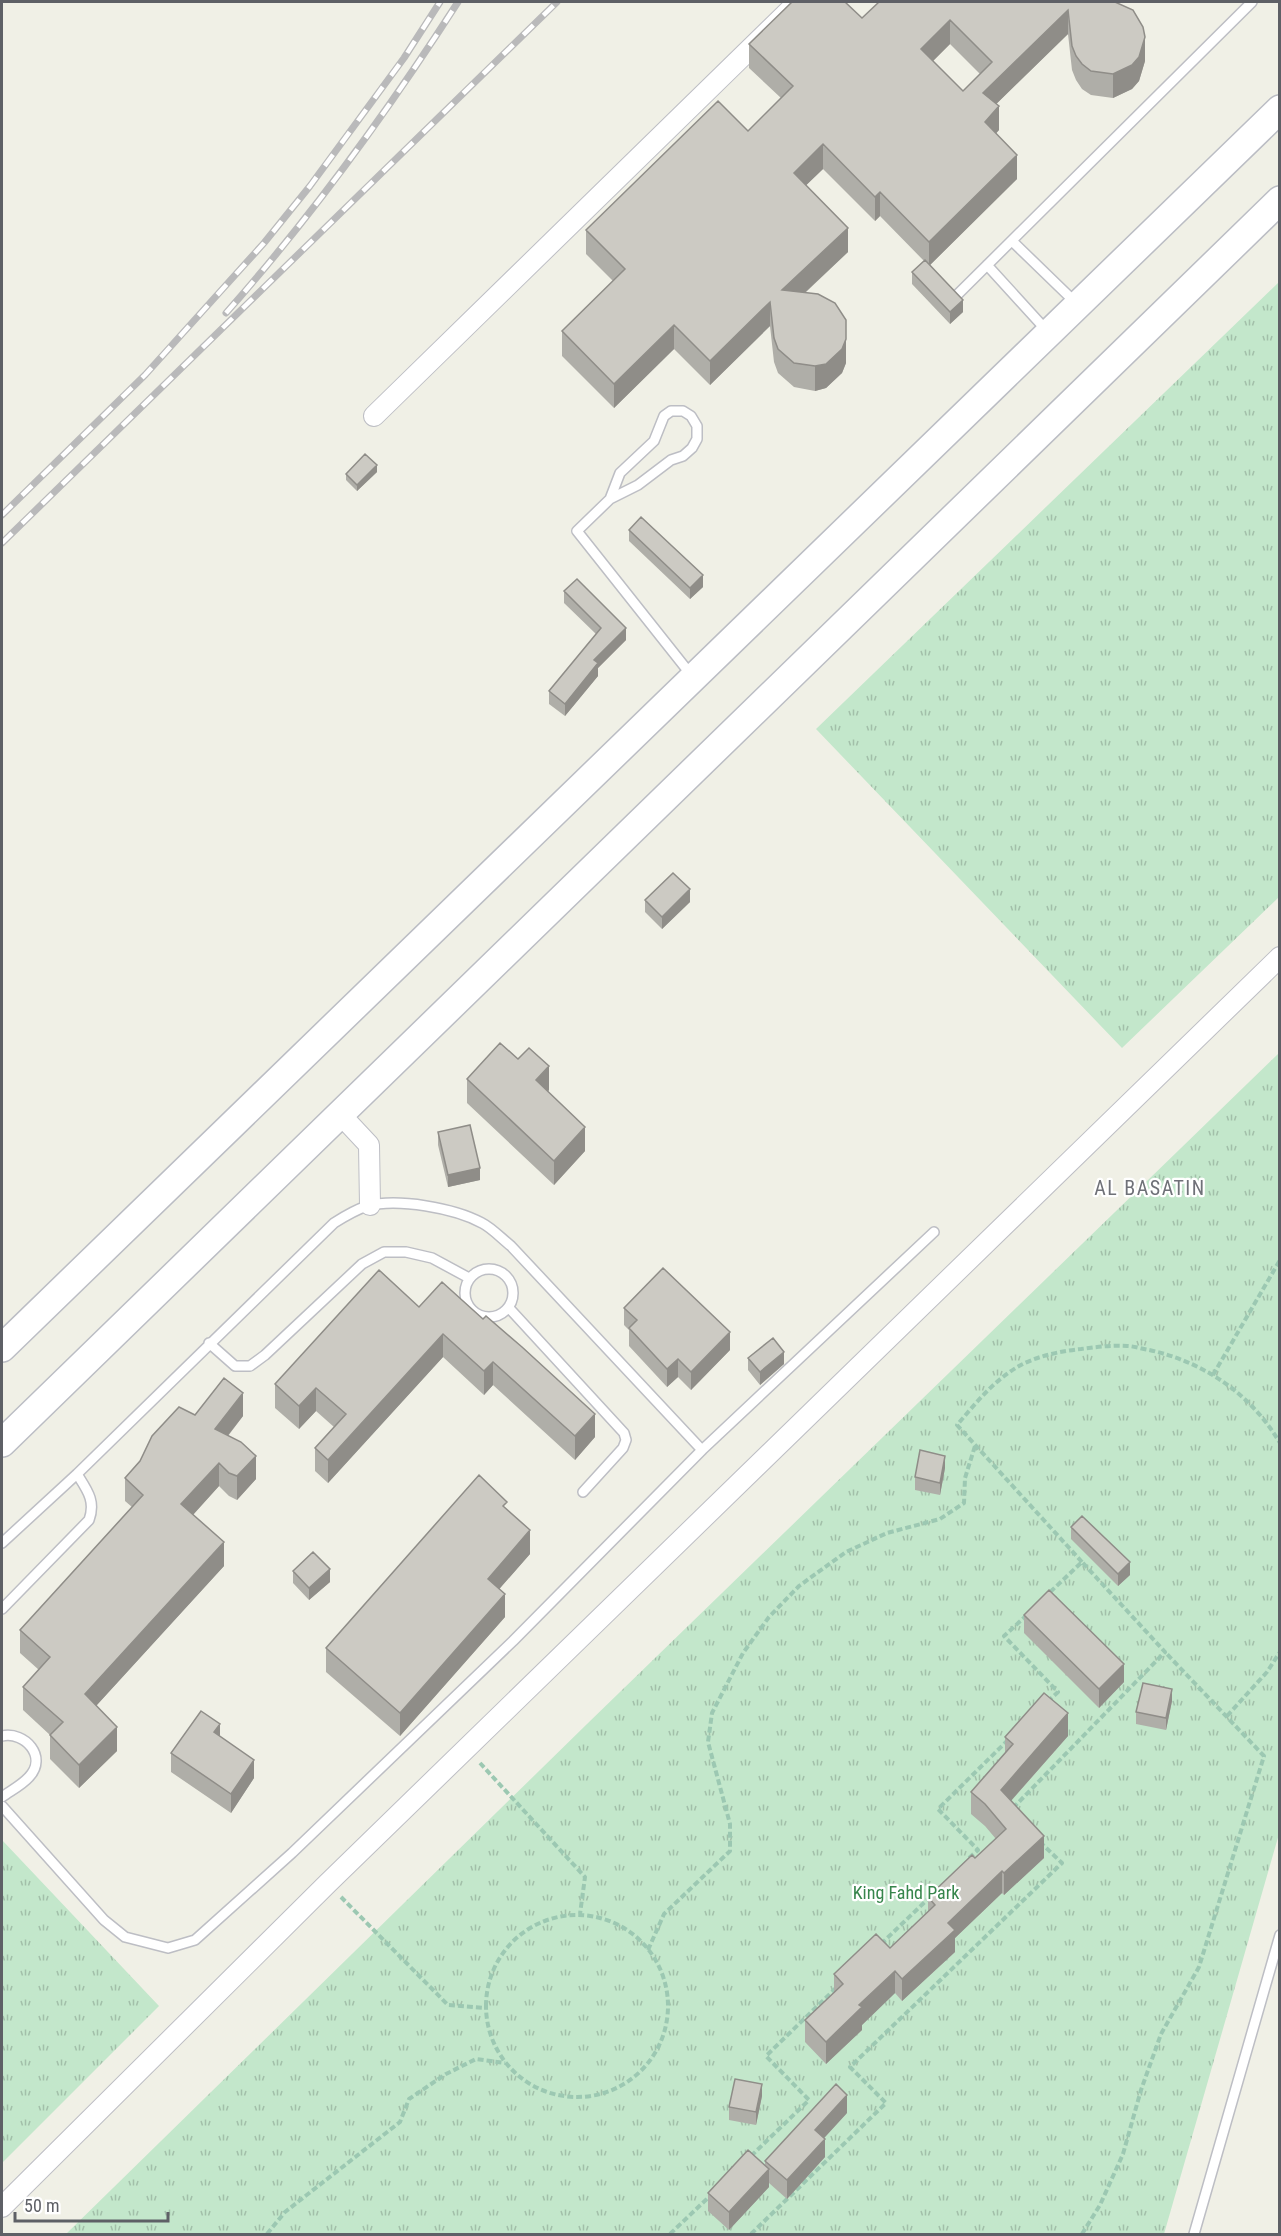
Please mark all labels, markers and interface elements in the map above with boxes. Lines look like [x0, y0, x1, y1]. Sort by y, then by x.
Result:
district label: AL BASATIN [1094, 1176, 1206, 1200]
park label: King Fahd Park [853, 1882, 959, 1903]
scale bar [15, 2185, 168, 2223]
text: 50 m [24, 2195, 59, 2216]

